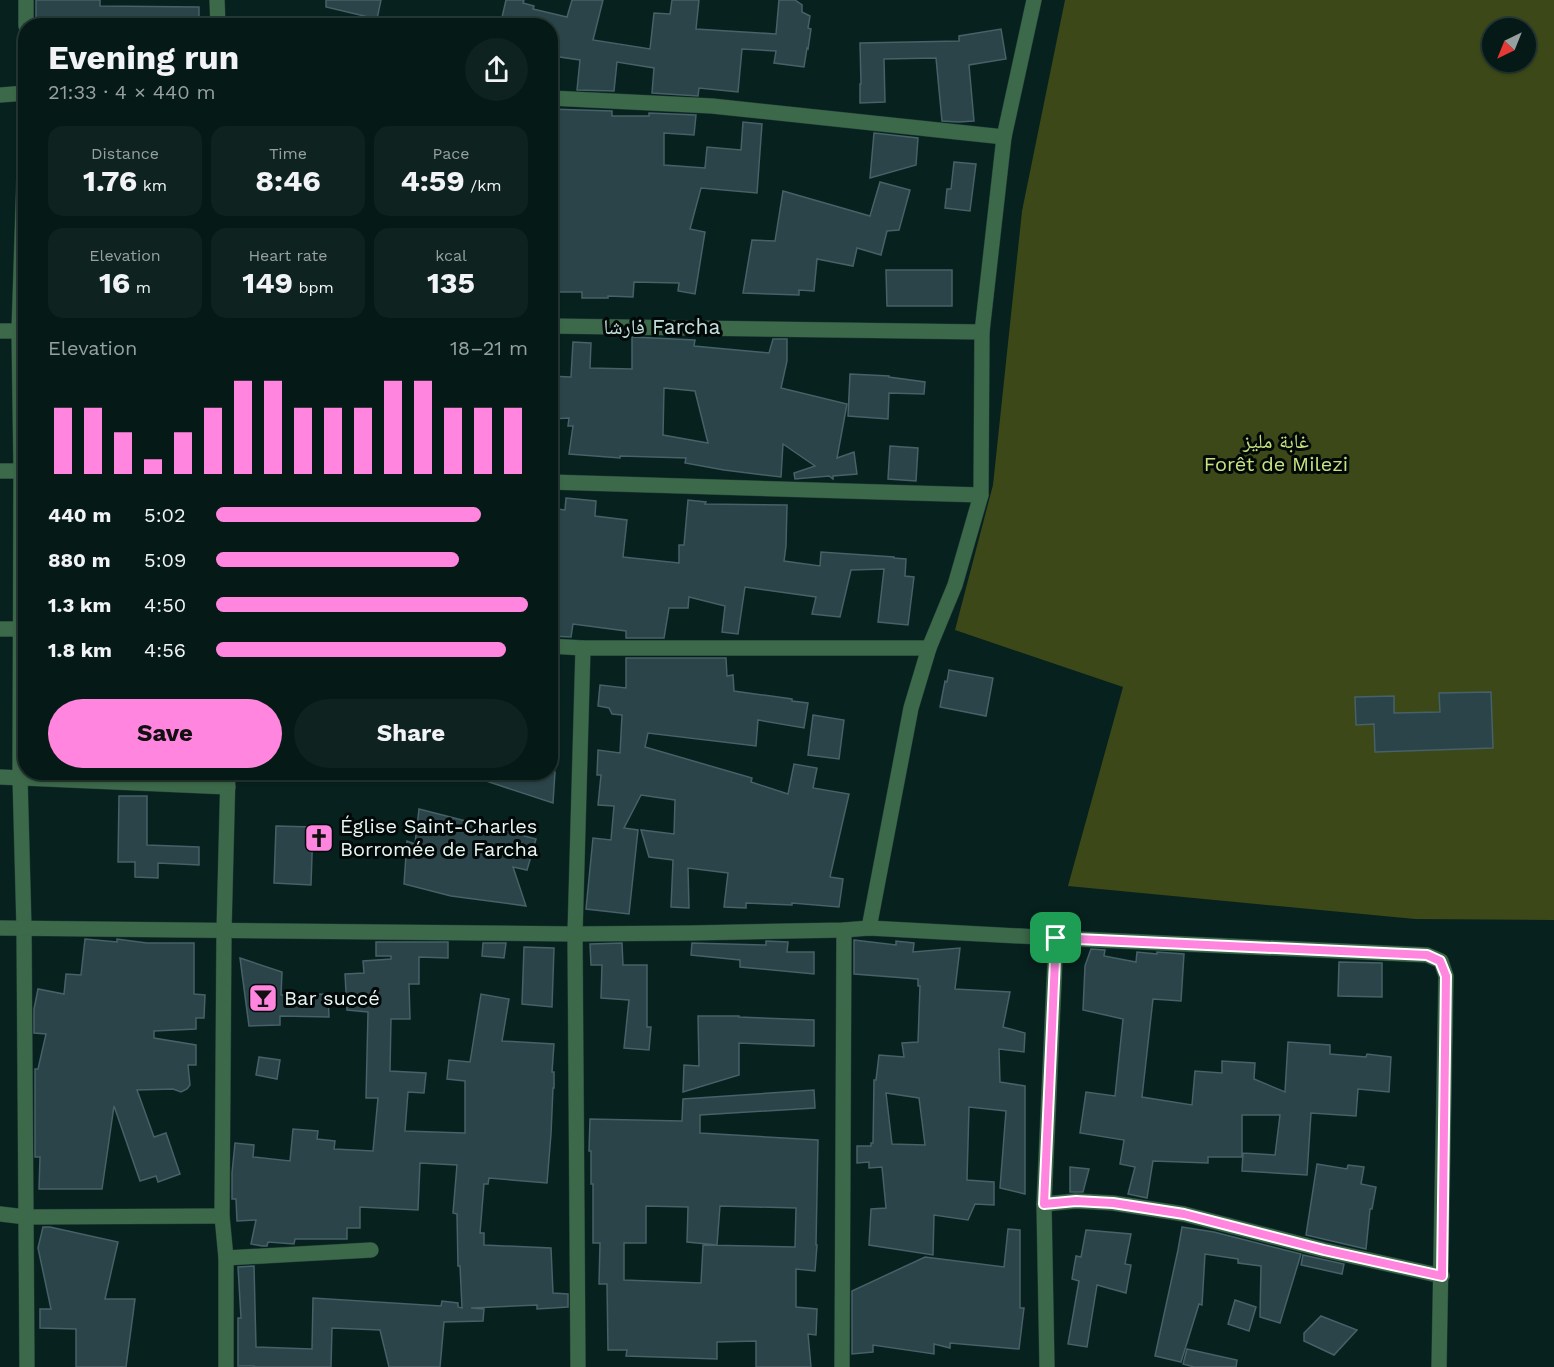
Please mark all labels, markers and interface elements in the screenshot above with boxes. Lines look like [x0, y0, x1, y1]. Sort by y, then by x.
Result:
north arrow [1482, 18, 1536, 72]
map controls [1482, 18, 1536, 72]
text: Evening run [48, 38, 239, 77]
button: share [465, 38, 528, 101]
text: 21:33 · 4 × 440 m [48, 80, 216, 104]
text: Distance [91, 144, 159, 163]
text: Time [269, 144, 307, 163]
text: Pace [432, 144, 470, 163]
text: 1.76 [83, 163, 137, 198]
text: 8:46 [255, 163, 321, 198]
text: 4:59 [400, 163, 465, 198]
text: km [137, 176, 167, 195]
text: /km [465, 176, 502, 195]
text: Elevation [89, 246, 161, 265]
text: Heart rate [248, 246, 328, 265]
text: kcal [435, 246, 467, 265]
text: 16 [99, 265, 130, 300]
text: 149 [242, 265, 293, 300]
text: 135 [427, 265, 475, 300]
text: m [130, 278, 151, 297]
text: bpm [293, 278, 334, 297]
district label: فارشا Farcha [603, 314, 721, 339]
text: Elevation [48, 336, 137, 360]
text: 18–21 m [450, 336, 528, 360]
park label: غابة مليز Forêt de Milezi [1204, 429, 1348, 476]
text: 440 m [48, 503, 111, 527]
text: 5:02 [144, 503, 186, 527]
text: 880 m [48, 548, 111, 572]
text: 5:09 [144, 548, 186, 572]
text: 1.3 km [48, 593, 111, 617]
text: 4:50 [144, 593, 186, 617]
text: 1.8 km [48, 638, 112, 662]
text: 4:56 [144, 638, 186, 662]
button: Save [48, 699, 282, 768]
button: Share [294, 699, 528, 768]
place label: Église Saint-Charles Borromée de Farcha [340, 814, 538, 861]
church icon: Église Saint-Charles Borromée de Farcha [303, 822, 335, 854]
pin [1030, 912, 1081, 963]
icon: arrive [1039, 921, 1072, 954]
bar icon: Bar succé [247, 982, 279, 1014]
place label: Bar succé [284, 986, 380, 1010]

